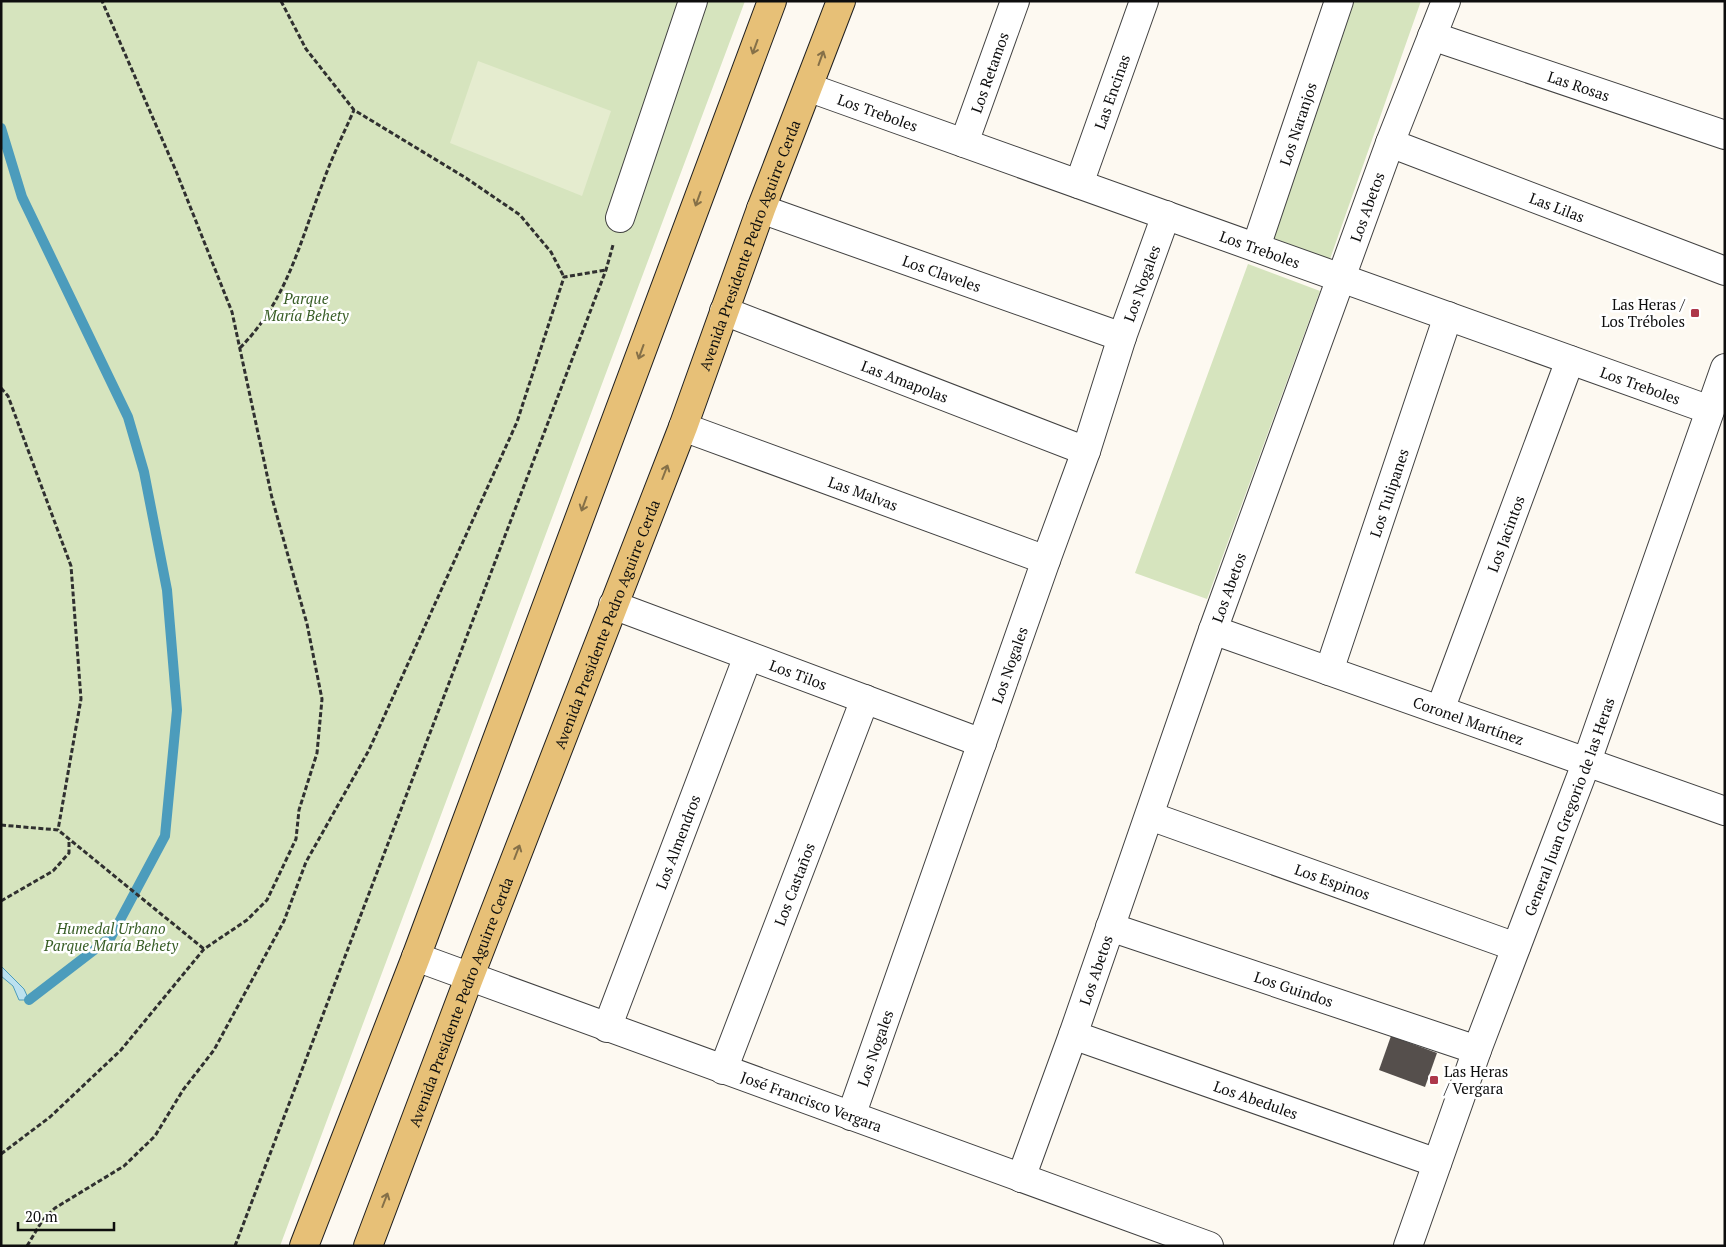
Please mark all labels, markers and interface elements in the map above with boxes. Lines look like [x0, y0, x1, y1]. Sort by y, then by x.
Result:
street label: Los Retamos [966, 29, 1013, 116]
one-way arrow [749, 39, 759, 54]
one-way arrow [817, 51, 826, 66]
street label: Las Encinas [1089, 51, 1134, 132]
street label: Las Rosas [1545, 66, 1612, 105]
street label: Los Naranjos [1274, 80, 1321, 168]
street label: Los Treboles [835, 89, 921, 136]
street label: Avenida Presidente Pedro Aguirre Cerda [694, 117, 805, 373]
street label: Los Abetos [1345, 169, 1389, 244]
street label: Las Lilas [1527, 187, 1588, 226]
one-way arrow [693, 191, 702, 206]
street label: Los Treboles [1217, 225, 1303, 273]
street label: Los Nogales [1118, 242, 1164, 324]
street label: Los Claveles [900, 250, 984, 296]
park label: Parque María Behety [262, 288, 350, 325]
place label: Las Heras / Los Tréboles [1601, 294, 1686, 331]
marker: Las Heras / Los Tréboles [1689, 307, 1701, 319]
one-way arrow [636, 343, 645, 359]
street label: Las Amapolas [858, 355, 951, 407]
street label: Los Treboles [1598, 362, 1683, 409]
street label: Los Tulipanes [1365, 446, 1413, 540]
one-way arrow [661, 465, 670, 480]
street label: Las Malvas [826, 471, 901, 515]
street label: Los Jacintos [1482, 493, 1529, 575]
street label: Avenida Presidente Pedro Aguirre Cerda [549, 496, 664, 752]
one-way arrow [579, 496, 588, 511]
street label: Los Abetos [1207, 550, 1250, 625]
street label: Los Nogales [987, 624, 1032, 706]
street label: Los Tilos [767, 655, 830, 694]
street label: Coronel Martínez [1410, 691, 1527, 749]
street label: General Juan Gregorio de las Heras [1519, 695, 1619, 919]
street label: Los Almendros [651, 792, 705, 892]
street label: Los Castaños [769, 840, 819, 929]
one-way arrow [513, 845, 522, 860]
street label: Los Espinos [1292, 859, 1373, 904]
street label: Avenida Presidente Pedro Aguirre Cerda [404, 874, 517, 1130]
park label: Humedal Urbano Parque María Behety [43, 918, 179, 955]
street label: Los Abetos [1074, 932, 1117, 1008]
street label: Los Guindos [1252, 966, 1336, 1011]
street label: Los Nogales [852, 1007, 898, 1089]
place label: Las Heras / Vergara [1443, 1061, 1508, 1098]
street label: José Francisco Vergara [738, 1066, 885, 1136]
marker: Las Heras / Vergara [1428, 1074, 1440, 1086]
street label: Los Abedules [1211, 1075, 1301, 1123]
one-way arrow [381, 1193, 390, 1208]
scale bar [18, 1200, 114, 1232]
text: 20 m [25, 1206, 58, 1226]

